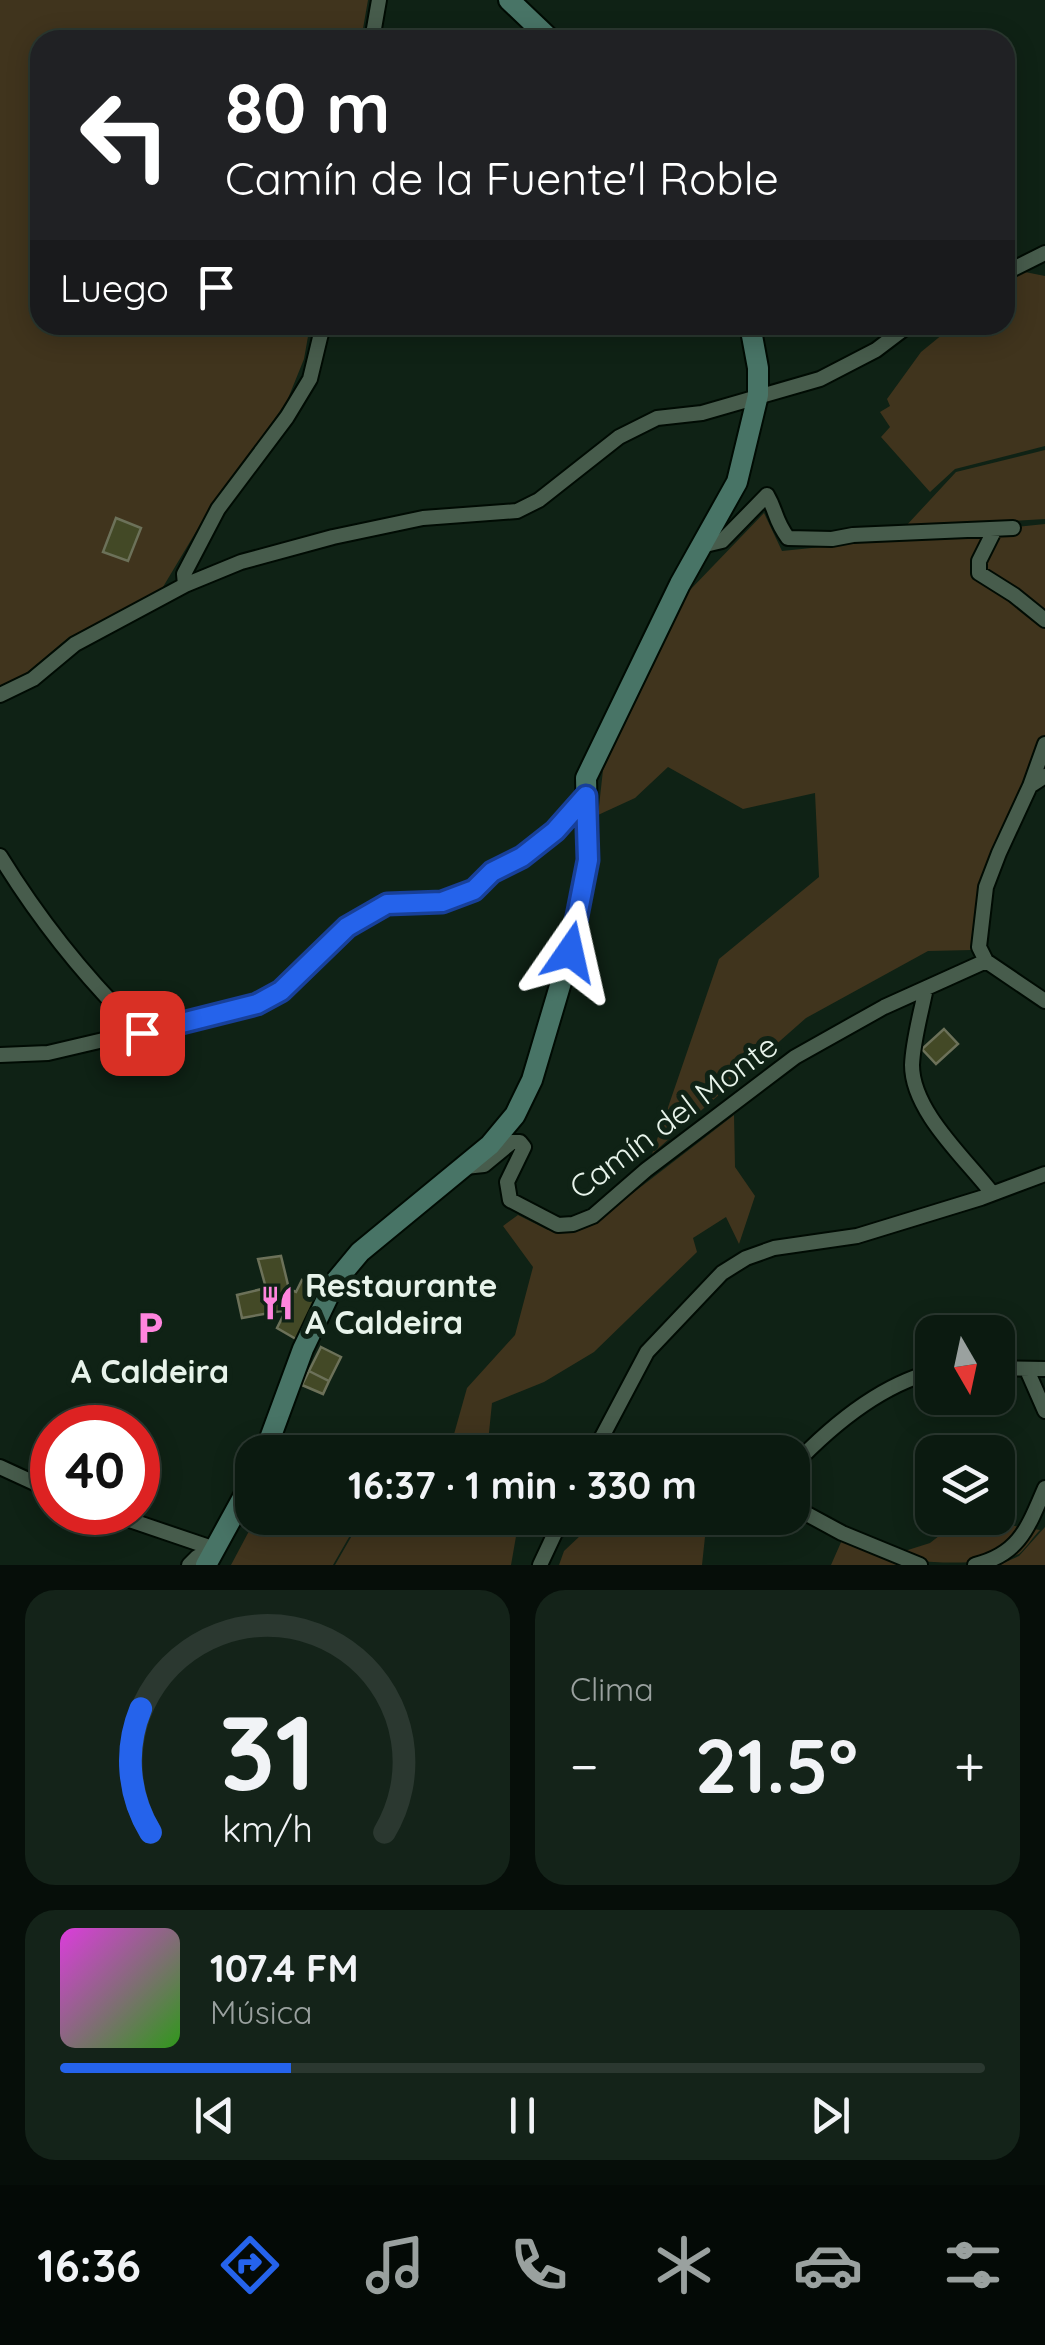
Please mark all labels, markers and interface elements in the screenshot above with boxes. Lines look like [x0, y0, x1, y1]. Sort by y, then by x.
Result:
text: 80 m [225, 63, 390, 151]
icon: left [60, 70, 190, 200]
text: Camín de la Fuente'l Roble [225, 150, 779, 206]
icon: arrive [189, 260, 244, 315]
text: Luego [60, 264, 169, 312]
position arrow [518, 900, 622, 1004]
pin [100, 991, 185, 1076]
icon: arrive [115, 1006, 170, 1061]
street label: Camín del Monte [561, 1025, 785, 1207]
place label: Restaurante A Caldeira [305, 1265, 497, 1342]
restaurant icon: Restaurante A Caldeira [258, 1284, 296, 1322]
parking icon: A Caldeira [131, 1309, 169, 1347]
north arrow [915, 1315, 1015, 1415]
map controls [915, 1315, 1015, 1535]
place label: A Caldeira [71, 1351, 229, 1391]
speed limit sign: 40 [30, 1405, 160, 1535]
button: layers [915, 1435, 1015, 1535]
text: 16:37 · 1 min · 330 m [348, 1461, 697, 1509]
text: Clima [570, 1669, 654, 1709]
text: 31 [219, 1686, 316, 1816]
text: 21.5° [695, 1718, 858, 1812]
text: − [570, 1731, 599, 1800]
text: + [954, 1731, 985, 1800]
text: km/h [222, 1806, 313, 1851]
text: 107.4 FM [210, 1944, 359, 1992]
text: Música [210, 1992, 313, 2032]
icon: previous [187, 2088, 242, 2143]
icon: pause [495, 2088, 550, 2143]
icon: next [803, 2088, 858, 2143]
icon: directions [215, 2230, 285, 2300]
icon: music [360, 2230, 430, 2300]
icon: phone [504, 2230, 574, 2300]
icon: climate [649, 2230, 719, 2300]
icon: car [793, 2230, 863, 2300]
icon: filters [938, 2230, 1008, 2300]
text: 16:36 [37, 2237, 141, 2293]

